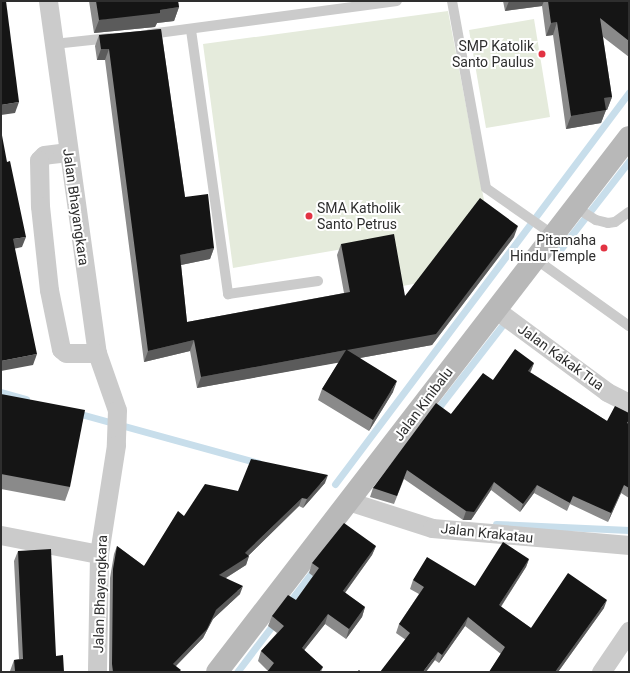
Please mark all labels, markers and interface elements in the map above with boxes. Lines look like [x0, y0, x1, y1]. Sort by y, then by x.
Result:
place label: SMP Katolik Santo Paulus [452, 38, 534, 70]
marker: SMP Katolik Santo Paulus [537, 49, 547, 59]
street label: Jalan Bhayangkara [59, 147, 93, 267]
place label: SMA Katholik Santo Petrus [317, 200, 401, 232]
marker: SMA Katholik Santo Petrus [304, 211, 314, 221]
place label: Pitamaha Hindu Temple [510, 232, 596, 264]
marker: Pitamaha Hindu Temple [599, 243, 609, 253]
street label: Jalan Kakak Tua [515, 320, 607, 394]
street label: Jalan Kinibalu [390, 364, 456, 444]
street label: Jalan Krakatau [440, 520, 534, 546]
street label: Jalan Bhayangkara [90, 535, 110, 653]

